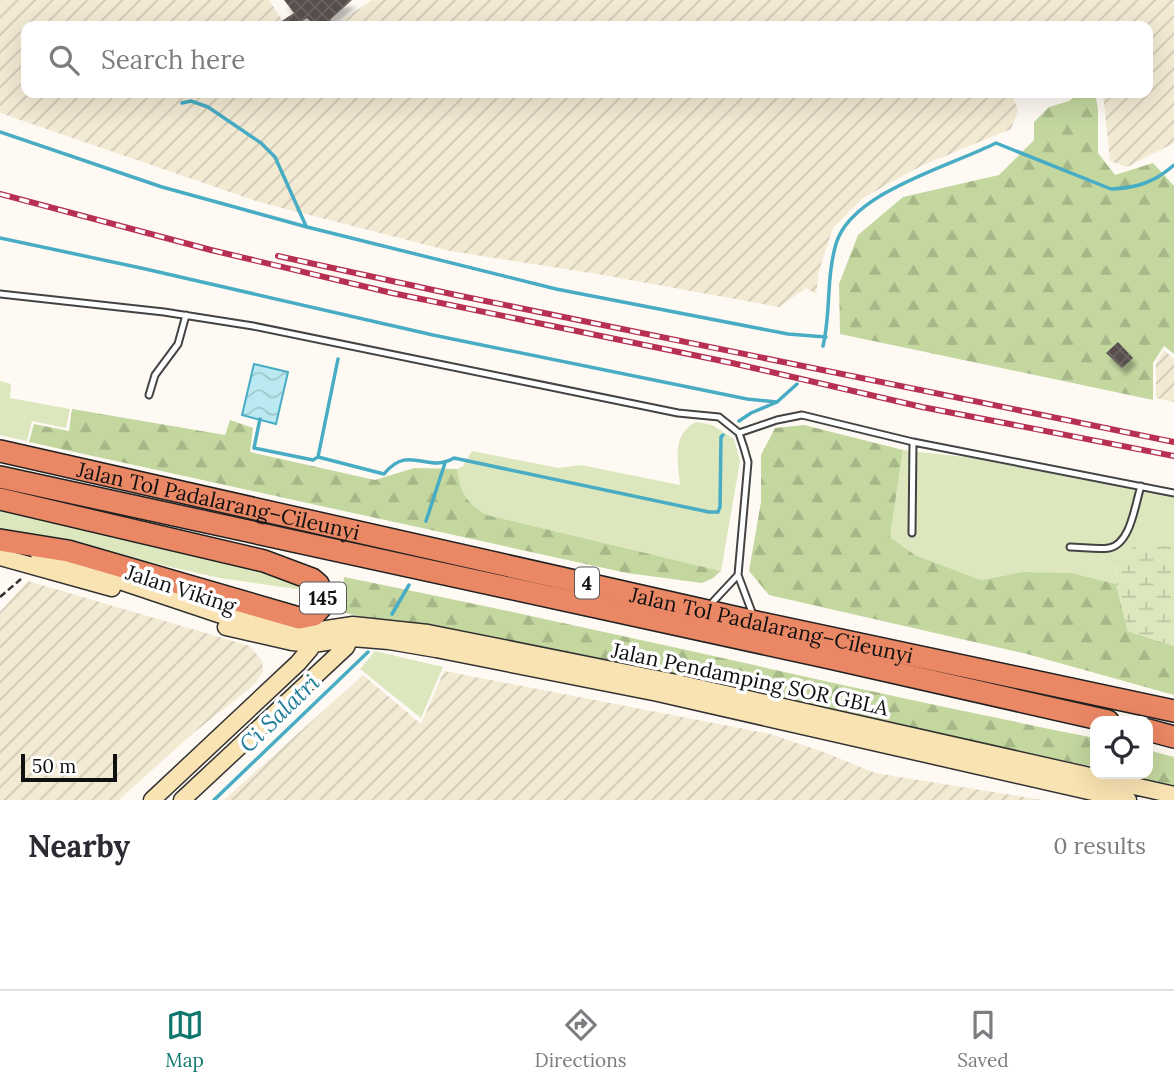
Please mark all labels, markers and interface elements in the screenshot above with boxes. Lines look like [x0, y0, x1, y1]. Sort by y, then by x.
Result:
search box [21, 21, 1153, 98]
icon: search [45, 41, 83, 79]
text: Search here [101, 43, 245, 76]
street label: Jalan Tol Padalarang–Cileunyi [74, 455, 362, 545]
street label: Jalan Viking [122, 558, 240, 620]
road number: 4 [575, 568, 599, 598]
street label: Jalan Tol Padalarang–Cileunyi [627, 580, 916, 669]
road number: 145 [300, 582, 346, 614]
street label: Jalan Pendamping SOR GBLA [608, 636, 892, 722]
water label: Ci Salatri [233, 667, 326, 758]
map controls [1090, 716, 1153, 779]
button: locate [1090, 716, 1153, 779]
scale bar [21, 751, 117, 783]
text: 50 m [32, 754, 76, 778]
text: Nearby [28, 827, 130, 865]
text: 0 results [1053, 831, 1146, 860]
tab: Map [165, 1006, 204, 1072]
tab: Directions [535, 1006, 627, 1072]
tab: Saved [957, 1006, 1009, 1072]

